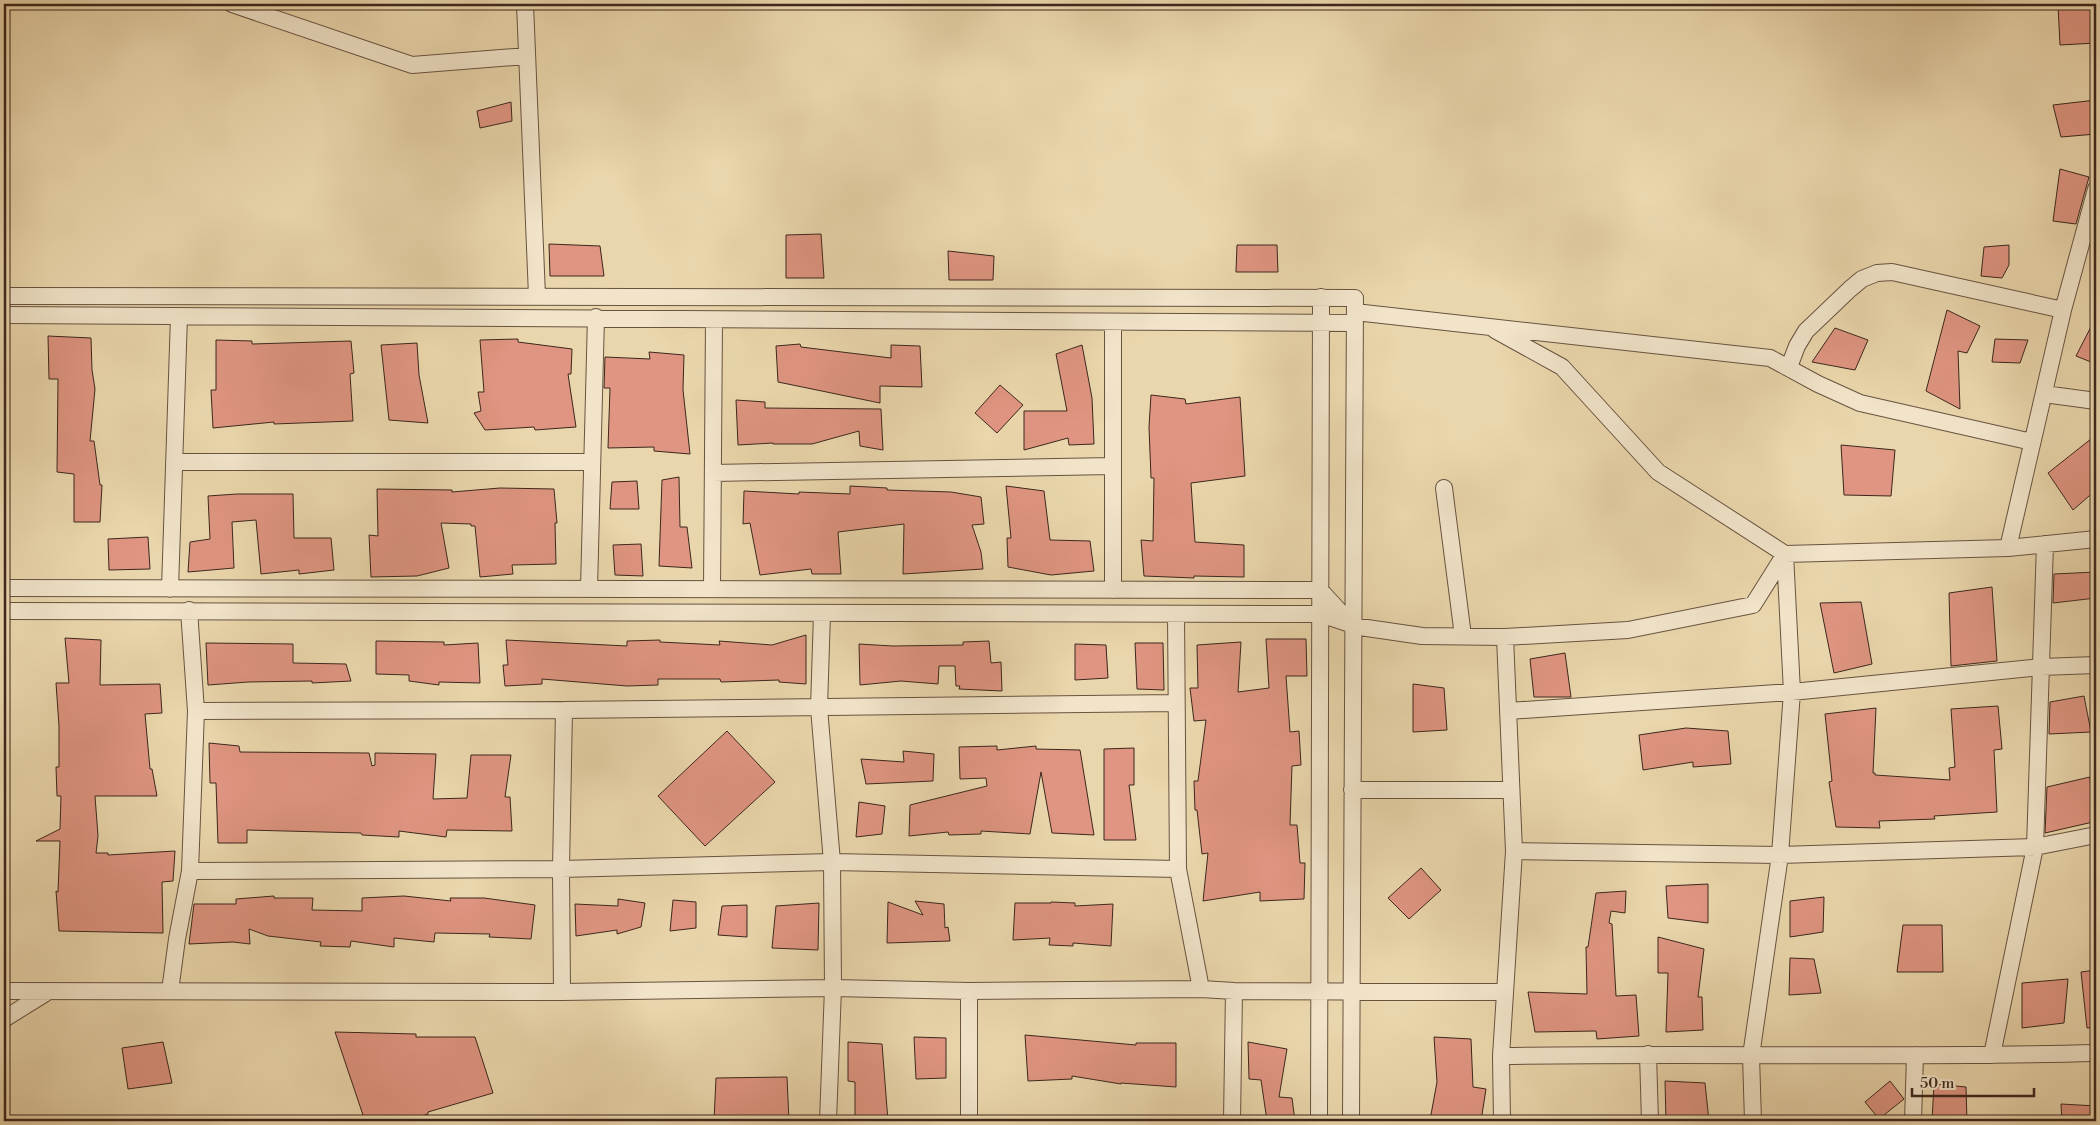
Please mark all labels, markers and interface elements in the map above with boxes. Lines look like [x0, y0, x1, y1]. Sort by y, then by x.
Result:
scale bar [1912, 1065, 2035, 1097]
text: 50 m [1920, 1074, 1954, 1093]

